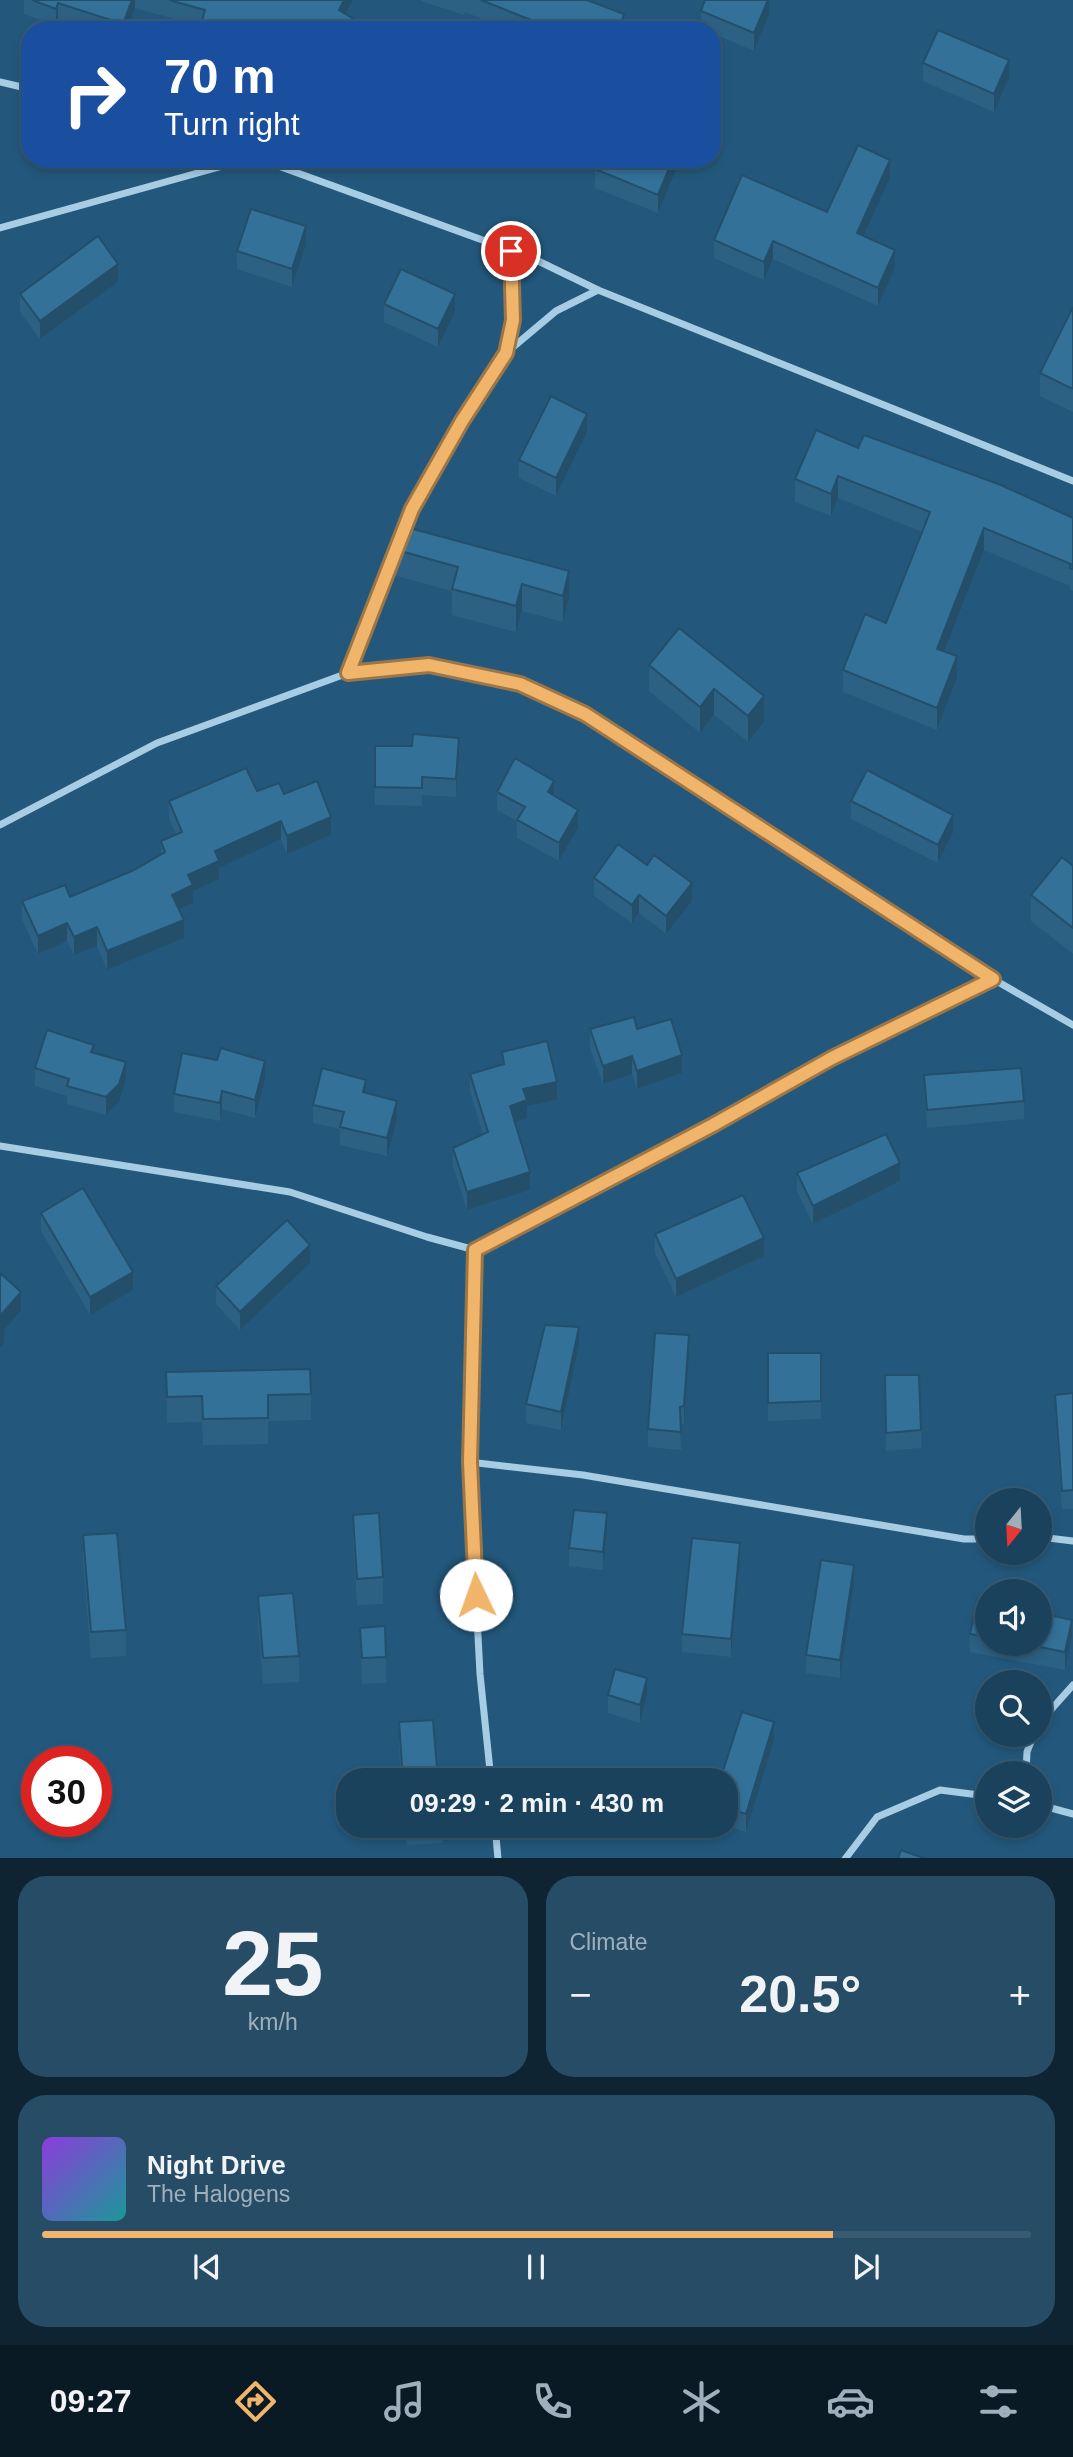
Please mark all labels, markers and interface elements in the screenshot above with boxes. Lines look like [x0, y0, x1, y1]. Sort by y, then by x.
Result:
icon: right [49, 49, 140, 140]
text: 70 m [164, 49, 276, 103]
text: Turn right [164, 106, 300, 142]
pin [481, 221, 541, 281]
icon: arrive [492, 232, 530, 270]
north arrow [975, 1488, 1052, 1564]
map controls [975, 1488, 1052, 1838]
position arrow [439, 1558, 513, 1632]
button: sound [975, 1579, 1052, 1656]
button: search [975, 1670, 1052, 1747]
speed limit sign: 30 [21, 1746, 112, 1837]
button: layers [975, 1761, 1052, 1838]
text: 09:29 · 2 min · 430 m [410, 1788, 664, 1818]
text: 25 [222, 1913, 323, 2014]
text: Climate [570, 1929, 647, 1955]
text: 20.5° [739, 1965, 861, 2023]
text: − [570, 1974, 592, 2016]
text: + [1009, 1974, 1031, 2016]
text: km/h [248, 2009, 298, 2035]
text: Night Drive [147, 2150, 286, 2180]
text: The Halogens [147, 2181, 290, 2207]
icon: previous [188, 2248, 226, 2286]
icon: pause [517, 2248, 555, 2286]
icon: next [847, 2248, 885, 2286]
icon: directions [231, 2377, 280, 2426]
icon: music [380, 2377, 429, 2426]
icon: phone [528, 2377, 577, 2426]
icon: climate [677, 2377, 726, 2426]
icon: car [826, 2377, 875, 2426]
icon: filters [974, 2377, 1023, 2426]
text: 09:27 [50, 2383, 132, 2419]

